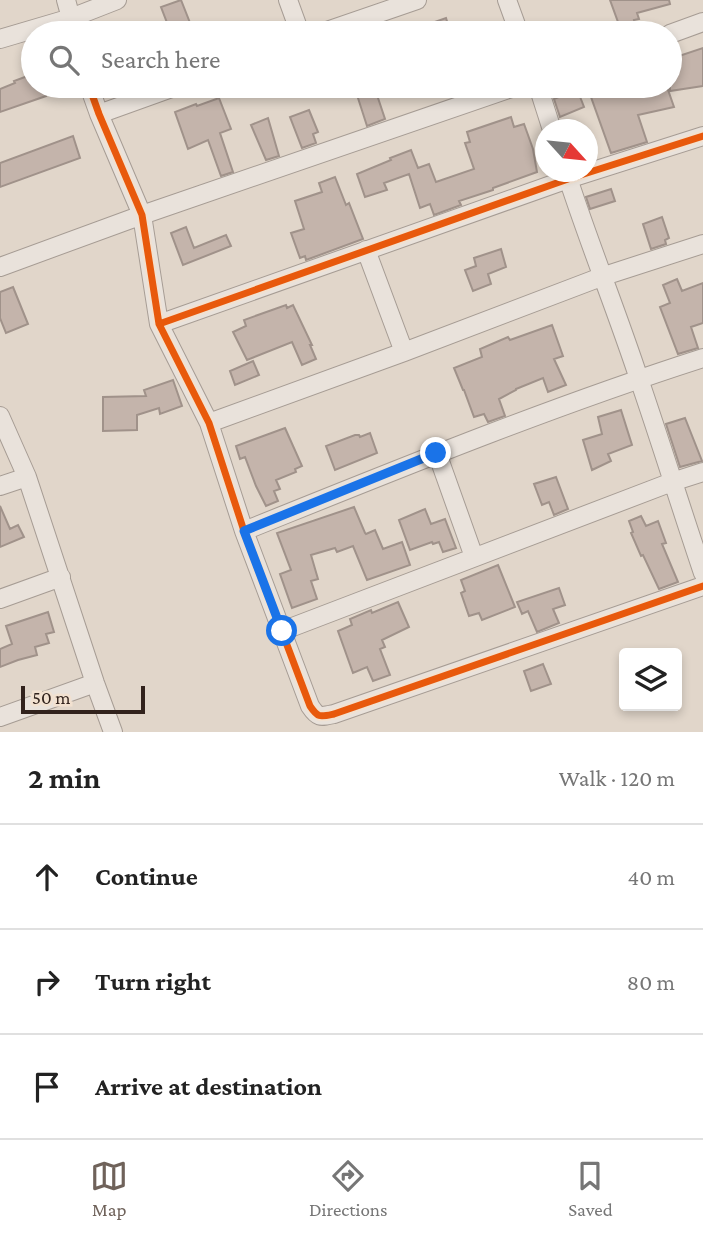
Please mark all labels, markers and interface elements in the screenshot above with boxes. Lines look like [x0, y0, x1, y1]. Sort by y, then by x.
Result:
search box [21, 21, 682, 98]
icon: search [45, 41, 83, 79]
text: Search here [101, 45, 220, 74]
north arrow [535, 119, 598, 182]
route end [420, 437, 451, 468]
route start [266, 615, 297, 646]
map controls [619, 648, 682, 711]
button: layers [619, 648, 682, 711]
scale bar [21, 683, 145, 715]
text: 50 m [32, 687, 71, 708]
text: 2 min [28, 761, 100, 794]
text: Walk · 120 m [559, 765, 675, 791]
icon: ahead [28, 858, 66, 896]
text: Continue [95, 862, 198, 891]
text: 40 m [627, 864, 675, 890]
icon: right [28, 963, 66, 1001]
text: Turn right [95, 967, 211, 996]
text: 80 m [627, 969, 675, 995]
icon: arrive [28, 1068, 66, 1106]
text: Arrive at destination [95, 1072, 322, 1101]
tab: Map [90, 1157, 128, 1220]
tab: Directions [309, 1157, 388, 1220]
tab: Saved [568, 1157, 613, 1220]

